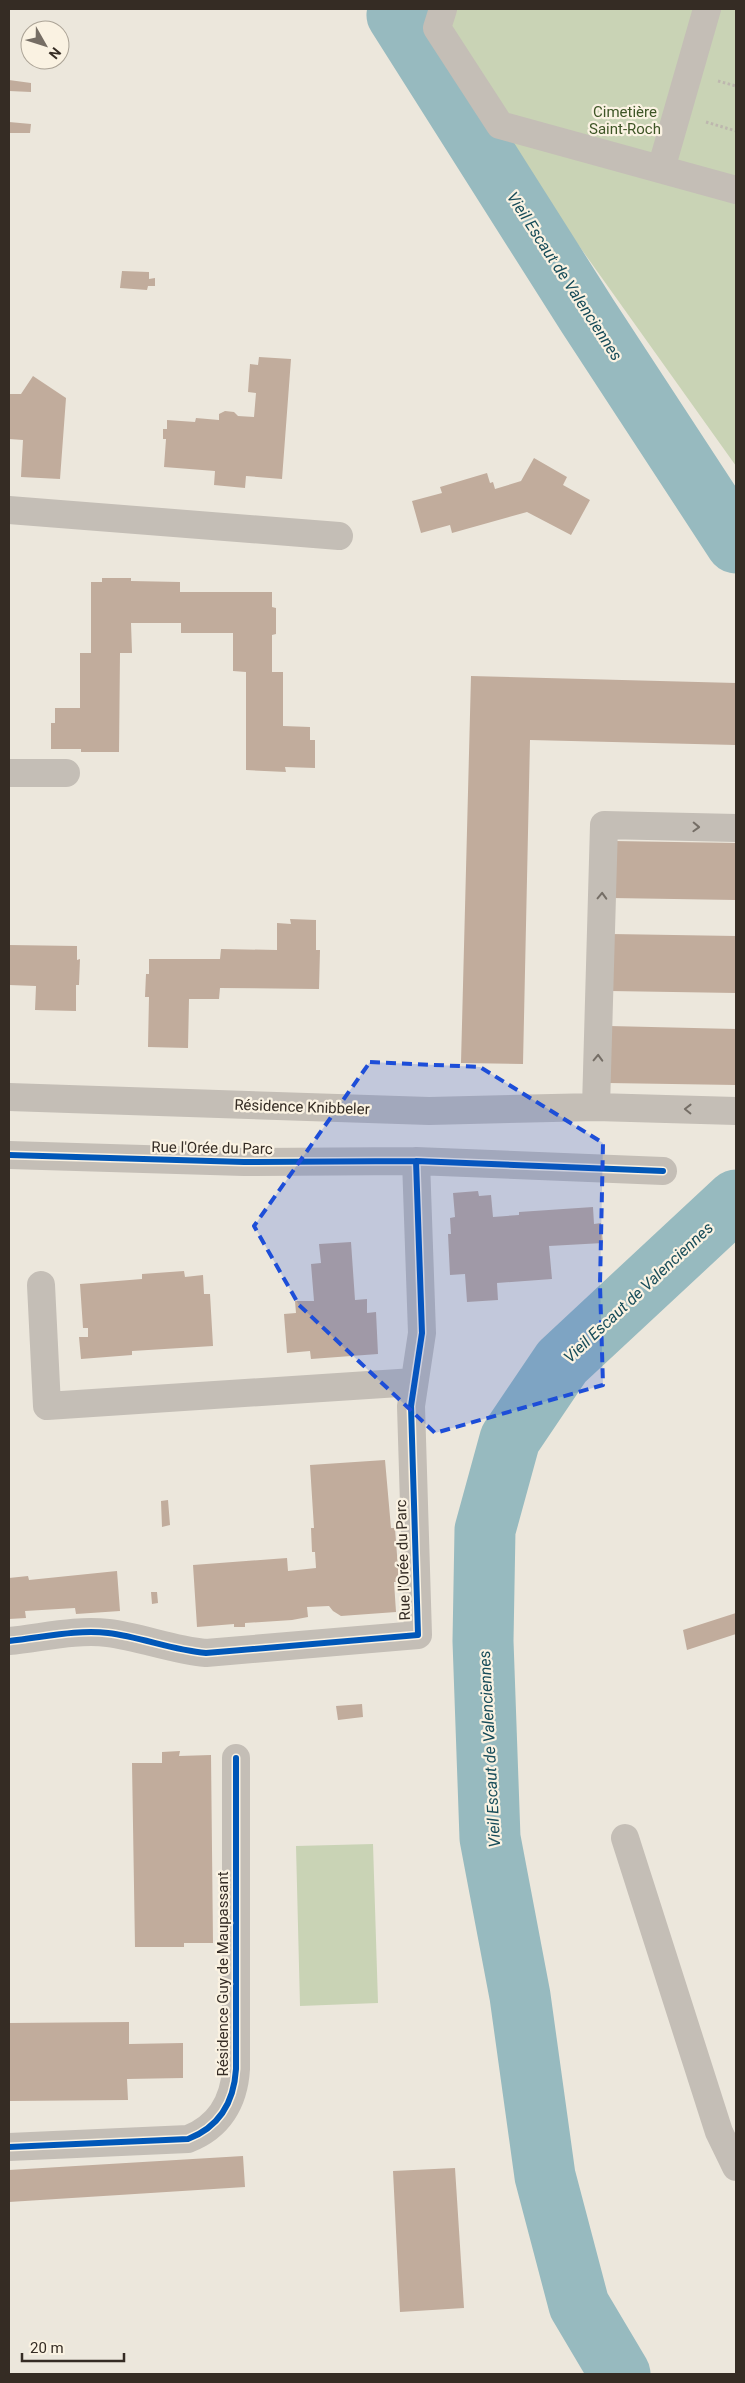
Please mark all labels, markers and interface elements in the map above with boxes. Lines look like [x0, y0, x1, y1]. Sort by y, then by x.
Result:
north arrow [20, 20, 70, 70]
text: N [46, 44, 64, 62]
park label: Cimetière Saint-Roch [589, 103, 661, 138]
water label: Vieil Escaut de Valenciennes [503, 188, 626, 364]
one-way arrow [692, 822, 700, 832]
one-way arrow [597, 892, 608, 900]
one-way arrow [592, 1054, 603, 1062]
street label: Résidence Knibbeler [234, 1096, 370, 1118]
one-way arrow [683, 1104, 691, 1115]
street label: Rue l'Orée du Parc [151, 1138, 273, 1158]
water label: Vieil Escaut de Valenciennes [560, 1218, 717, 1367]
street label: Rue l'Orée du Parc [392, 1499, 414, 1621]
water label: Vieil Escaut de Valenciennes [475, 1650, 504, 1848]
street label: Résidence Guy de Maupassant [214, 1871, 232, 2077]
scale bar [22, 2330, 125, 2362]
text: 20 m [30, 2339, 64, 2357]

